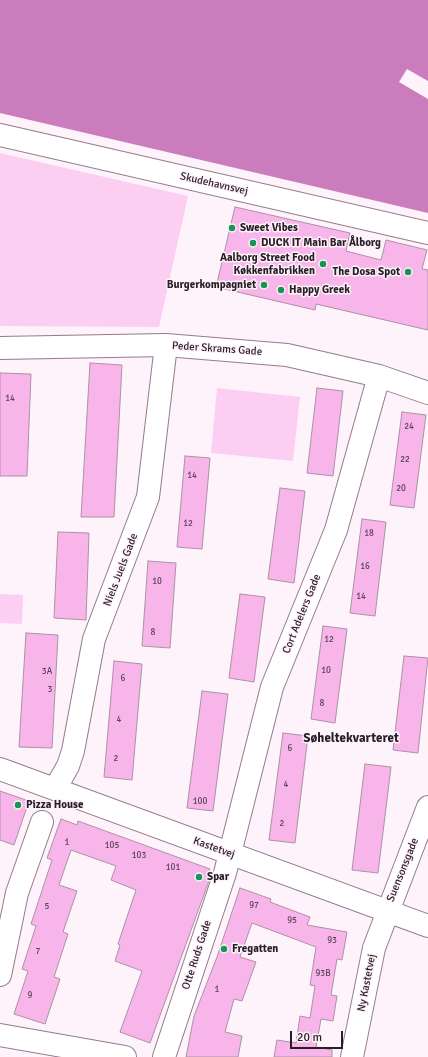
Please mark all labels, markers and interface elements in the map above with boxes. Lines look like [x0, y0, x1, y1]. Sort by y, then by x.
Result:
street label: Skudehavnsvej [179, 170, 249, 198]
place label: Sweet Vibes [240, 221, 298, 235]
marker: Sweet Vibes [227, 223, 237, 233]
place label: DUCK IT Main Bar Ålborg [261, 236, 381, 250]
marker: DUCK IT Main Bar Ålborg [248, 238, 258, 248]
place label: Aalborg Street Food Køkkenfabrikken [220, 251, 315, 277]
marker: Aalborg Street Food Køkkenfabrikken [318, 259, 328, 269]
place label: The Dosa Spot [333, 265, 400, 279]
marker: The Dosa Spot [403, 267, 413, 277]
place label: Burgerkompagniet [167, 278, 256, 292]
marker: Burgerkompagniet [259, 280, 269, 290]
place label: Happy Greek [289, 283, 350, 297]
marker: Happy Greek [276, 285, 286, 295]
street label: Peder Skrams Gade [171, 339, 263, 359]
house number: 14 [5, 394, 15, 404]
house number: 24 [404, 422, 414, 432]
house number: 22 [400, 455, 410, 465]
house number: 14 [187, 471, 197, 481]
house number: 20 [396, 484, 406, 494]
house number: 12 [183, 519, 193, 529]
house number: 18 [364, 529, 374, 539]
street label: Niels Juels Gade [101, 532, 141, 608]
house number: 16 [360, 562, 370, 572]
street label: Cort Adelers Gade [280, 572, 324, 656]
house number: 10 [152, 577, 162, 587]
house number: 14 [356, 592, 366, 602]
house number: 8 [151, 628, 155, 638]
house number: 12 [324, 635, 334, 645]
house number: 10 [321, 666, 331, 676]
house number: 3A [42, 667, 52, 677]
house number: 6 [121, 674, 125, 684]
house number: 3 [48, 685, 52, 695]
house number: 8 [320, 699, 324, 709]
house number: 4 [117, 715, 121, 725]
district label: Søheltekvarteret [303, 731, 399, 747]
house number: 6 [288, 744, 292, 754]
house number: 2 [114, 754, 118, 764]
house number: 4 [284, 780, 288, 790]
house number: 100 [193, 797, 207, 807]
place label: Pizza House [26, 798, 83, 812]
marker: Pizza House [13, 800, 23, 810]
house number: 2 [280, 819, 284, 829]
street label: Kastetvej [191, 834, 237, 862]
street label: Suensonsgade [384, 836, 422, 904]
house number: 1 [65, 838, 69, 848]
house number: 105 [105, 841, 119, 851]
house number: 103 [132, 851, 146, 861]
house number: 101 [166, 863, 180, 873]
place label: Spar [207, 870, 229, 884]
marker: Spar [194, 872, 204, 882]
house number: 97 [249, 901, 259, 911]
house number: 5 [45, 902, 49, 912]
house number: 95 [287, 916, 297, 926]
street label: Otte Ruds Gade [180, 919, 214, 991]
house number: 93 [327, 936, 337, 946]
place label: Fregatten [232, 942, 278, 956]
marker: Fregatten [219, 944, 229, 954]
house number: 7 [36, 947, 40, 957]
street label: Ny Kastetvej [355, 953, 379, 1013]
house number: 93B [315, 969, 331, 979]
house number: 1 [215, 985, 219, 995]
house number: 9 [28, 991, 32, 1001]
scale bar [292, 1023, 345, 1049]
text: 20 m [297, 1030, 322, 1045]

